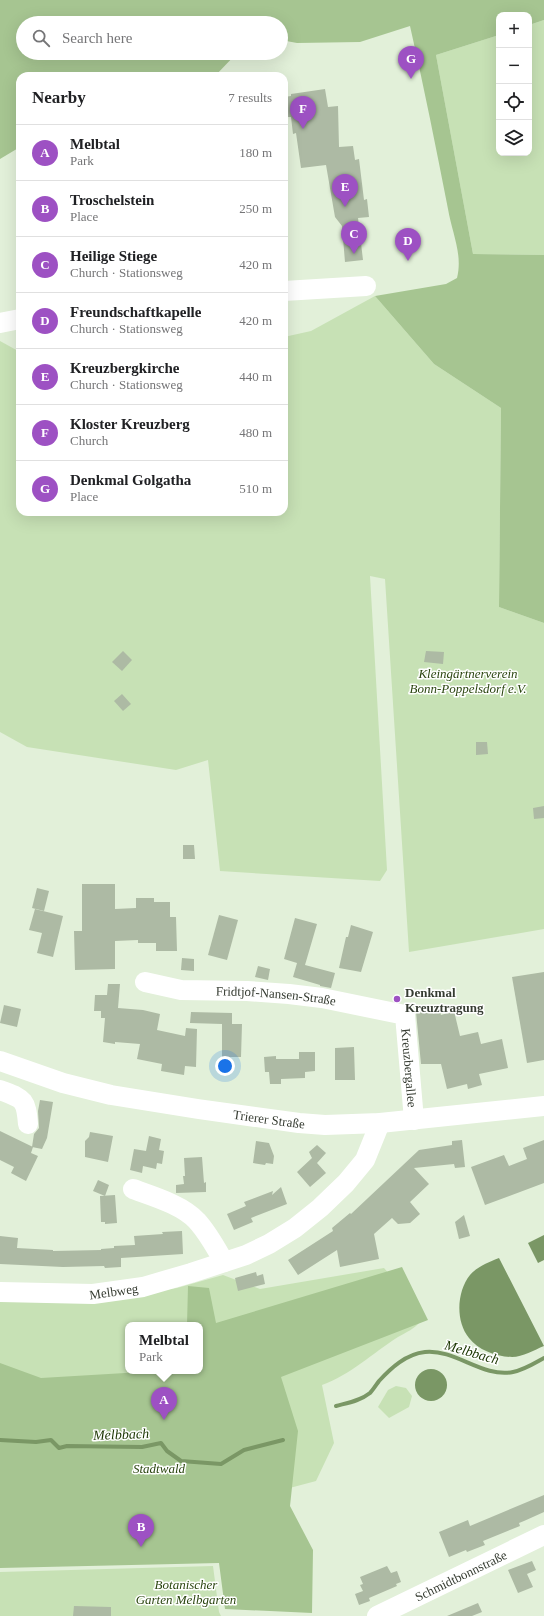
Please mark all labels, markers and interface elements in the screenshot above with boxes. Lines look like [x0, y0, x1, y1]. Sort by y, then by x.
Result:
map controls [496, 12, 532, 156]
button: + [496, 12, 532, 48]
search box [16, 16, 288, 60]
icon: search [30, 27, 52, 49]
text: Search here [62, 30, 132, 46]
pin: G [398, 46, 424, 79]
button: − [496, 48, 532, 84]
button: locate [496, 84, 532, 120]
text: Nearby [32, 88, 86, 107]
text: 7 results [228, 90, 272, 105]
pin: F [290, 96, 316, 129]
button: layers [496, 120, 532, 156]
text: Melbtal [70, 136, 120, 152]
text: A [40, 145, 50, 160]
text: 180 m [239, 145, 272, 160]
text: Park [70, 153, 94, 168]
pin: E [332, 174, 358, 207]
text: Troschelstein [70, 192, 154, 208]
text: B [41, 201, 49, 216]
text: 250 m [239, 201, 272, 216]
text: Place [70, 209, 98, 224]
pin: C [341, 221, 367, 254]
pin: D [395, 228, 421, 261]
text: Heilige Stiege [70, 248, 157, 264]
text: C [40, 257, 50, 272]
text: 420 m [239, 257, 272, 272]
text: Church · Stationsweg [70, 265, 183, 280]
text: Freundschaftkapelle [70, 304, 201, 320]
text: D [40, 313, 50, 328]
text: 420 m [239, 313, 272, 328]
text: Church · Stationsweg [70, 321, 183, 336]
text: Kreuzbergkirche [70, 360, 179, 376]
text: E [41, 369, 49, 384]
text: 440 m [239, 369, 272, 384]
text: Church · Stationsweg [70, 377, 183, 392]
text: Kloster Kreuzberg [70, 416, 190, 432]
text: F [41, 425, 49, 440]
text: 480 m [239, 425, 272, 440]
text: Church [70, 433, 108, 448]
text: Denkmal Golgatha [70, 472, 191, 488]
text: G [40, 481, 50, 496]
text: 510 m [239, 481, 272, 496]
text: Place [70, 489, 98, 504]
park label: Kleingärtnerverein Bonn-Poppelsdorf e.V. [409, 666, 527, 696]
street label: Fridtjof-Nansen-Straße [216, 984, 337, 1009]
place label: Denkmal Kreuztragung [405, 985, 484, 1015]
marker: Denkmal Kreuztragung [392, 994, 402, 1004]
street label: Kreuzbergallee [398, 1028, 420, 1108]
your location [215, 1056, 235, 1076]
street label: Trierer Straße [232, 1107, 306, 1131]
street label: Melbweg [88, 1281, 140, 1302]
popup [125, 1322, 203, 1374]
text: Melbtal [139, 1332, 189, 1348]
water label: Melbbach [442, 1337, 501, 1367]
text: Park [139, 1349, 163, 1364]
pin: A [151, 1387, 177, 1420]
water label: Melbbach [92, 1426, 149, 1443]
park label: Stadtwald [133, 1461, 185, 1476]
pin: B [128, 1514, 154, 1547]
street label: Schmidtbonnstraße [412, 1547, 510, 1605]
park label: Botanischer Garten Melbgarten [136, 1577, 236, 1607]

